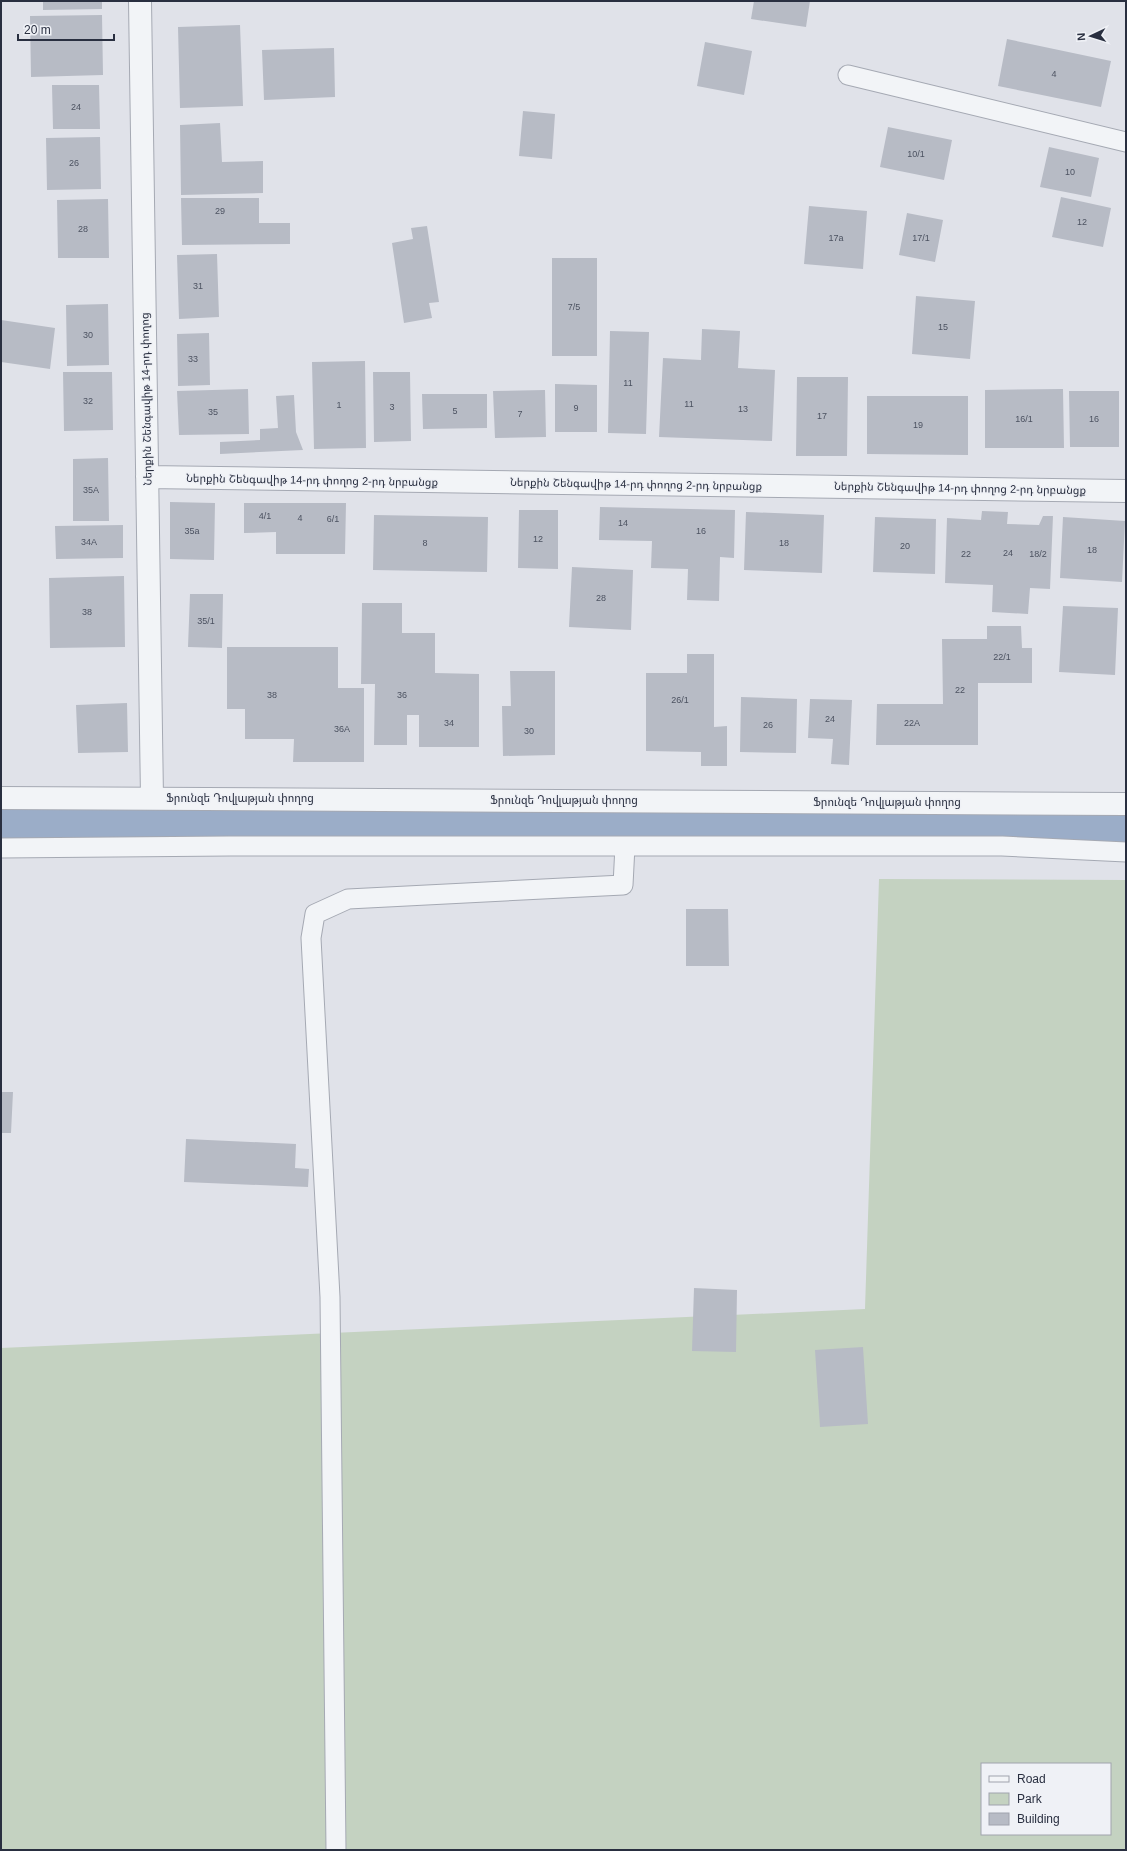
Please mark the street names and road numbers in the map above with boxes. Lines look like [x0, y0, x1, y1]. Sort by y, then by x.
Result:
street label: Ներքին Շենգավիթ 14-րդ փողոց [138, 312, 155, 486]
street label: Ներքին Շենգավիթ 14-րդ փողոց 2-րդ նրբանցք [186, 472, 438, 489]
street label: Ներքին Շենգավիթ 14-րդ փողոց 2-րդ նրբանցք [510, 476, 762, 493]
street label: Ներքին Շենգավիթ 14-րդ փողոց 2-րդ նրբանցք [834, 480, 1086, 497]
street label: Ֆրունզե Դովլաթյան փողոց [166, 792, 314, 805]
street label: Ֆրունզե Դովլաթյան փողոց [490, 794, 638, 807]
street label: Ֆրունզե Դովլաթյան փողոց [813, 796, 961, 809]

